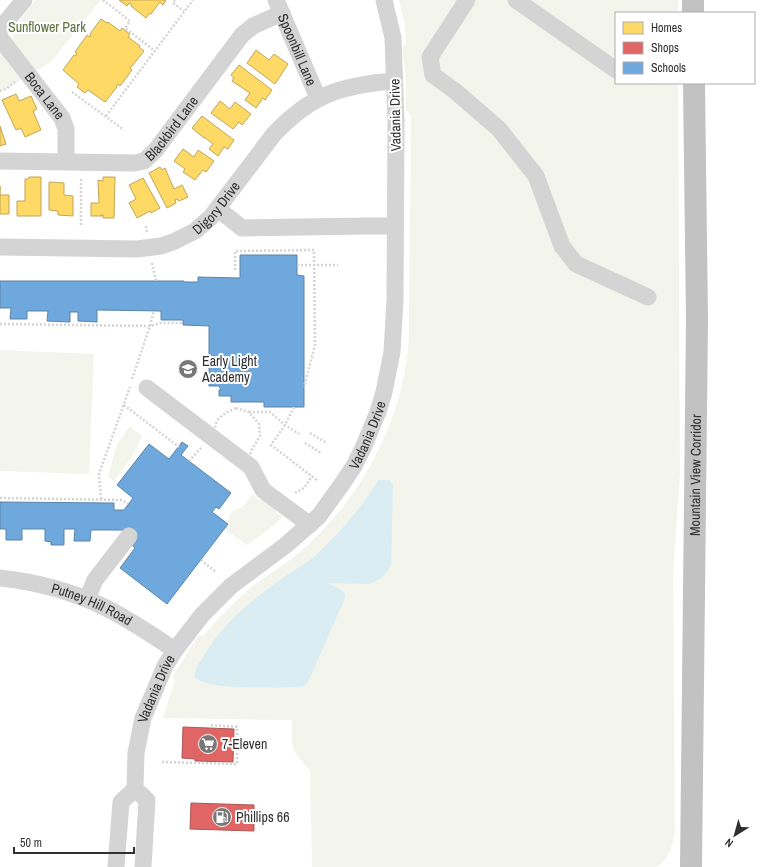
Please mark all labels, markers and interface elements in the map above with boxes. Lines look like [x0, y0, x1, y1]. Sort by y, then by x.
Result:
street label: Spoonbill Lane [274, 11, 321, 88]
legend [615, 12, 755, 84]
park label: Sunflower Park [8, 18, 86, 36]
text: Homes [651, 20, 682, 36]
text: Shops [651, 40, 679, 56]
text: Schools [651, 60, 686, 76]
street label: Boca Lane [21, 68, 69, 123]
street label: Vadania Drive [385, 79, 405, 151]
street label: Blackbird Lane [141, 93, 202, 165]
street label: Digory Drive [189, 178, 244, 238]
place label: Early Light Academy [201, 352, 257, 386]
school or university icon: Early Light Academy [177, 358, 199, 380]
street label: Vadania Drive [345, 399, 390, 472]
street label: Mountain View Corridor [686, 414, 705, 536]
street label: Putney Hill Road [49, 579, 136, 629]
street label: Vadania Drive [133, 651, 179, 724]
supermarket icon: 7-Eleven [197, 733, 219, 755]
place label: 7-Eleven [222, 735, 267, 753]
fuel station icon: Phillips 66 [211, 806, 233, 828]
place label: Phillips 66 [236, 808, 290, 826]
north arrow [715, 815, 755, 855]
scale bar [14, 829, 134, 855]
text: 50 m [20, 835, 42, 851]
text: N [722, 835, 736, 851]

